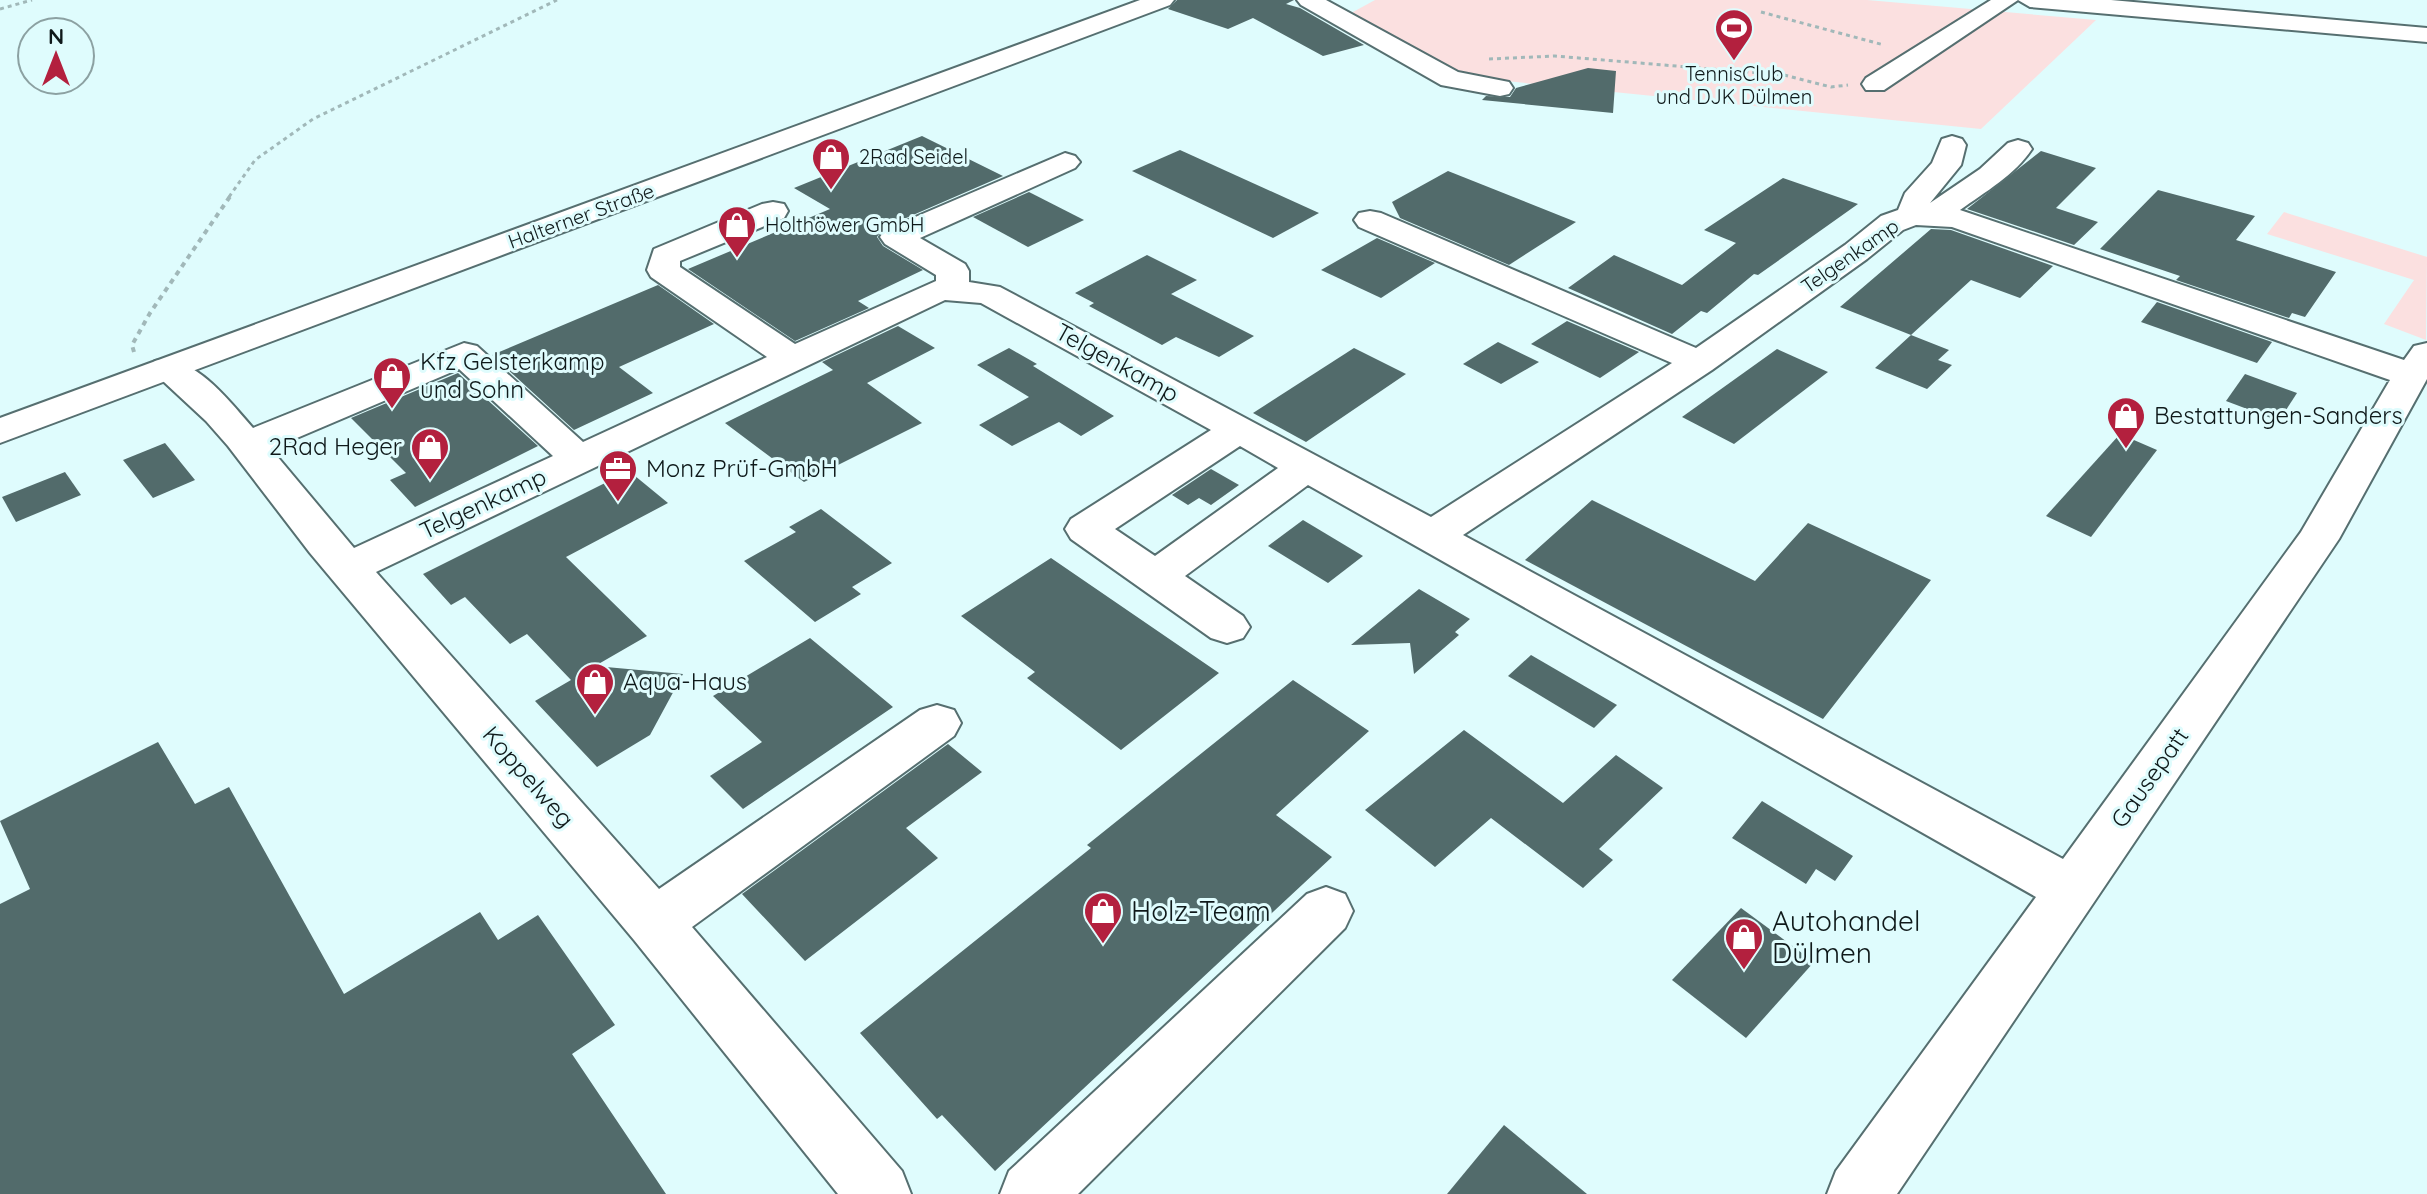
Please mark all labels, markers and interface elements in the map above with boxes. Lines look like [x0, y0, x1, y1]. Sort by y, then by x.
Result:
sports icon: TennisClub und DJK Dülmen [1713, 7, 1755, 62]
north arrow [16, 16, 96, 96]
text: N [48, 22, 64, 50]
place label: TennisClub und DJK Dülmen [1656, 61, 1812, 109]
shop icon: 2Rad Seidel [810, 136, 852, 191]
place label: 2Rad Seidel [859, 144, 968, 169]
street label: Halterner Straße [504, 177, 657, 254]
shop icon: Holthöwer GmbH [716, 204, 758, 259]
place label: Holthöwer GmbH [765, 212, 924, 237]
street label: Telgenkamp [1796, 213, 1903, 298]
street label: Telgenkamp [1051, 316, 1184, 408]
place label: Kfz Gelsterkamp und Sohn [420, 346, 605, 404]
shop icon: Kfz Gelsterkamp und Sohn [371, 355, 413, 410]
shop icon: Bestattungen-Sanders [2105, 395, 2147, 450]
place label: Bestattungen-Sanders [2154, 400, 2403, 430]
shop icon: 2Rad Heger [409, 426, 451, 481]
place label: 2Rad Heger [269, 431, 402, 461]
office icon: Monz Prüf-GmbH [597, 448, 639, 503]
place label: Monz Prüf-GmbH [646, 453, 838, 483]
street label: Telgenkamp [415, 461, 551, 545]
shop icon: Aqua-Haus [574, 661, 616, 716]
place label: Aqua-Haus [623, 666, 747, 696]
street label: Koppelweg [477, 720, 581, 833]
street label: Gausepatt [2104, 722, 2194, 833]
shop icon: Holz-Team [1082, 890, 1124, 945]
place label: Holz-Team [1131, 893, 1271, 928]
place label: Autohandel Dülmen [1772, 903, 1920, 970]
shop icon: Autohandel Dülmen [1723, 916, 1765, 971]

